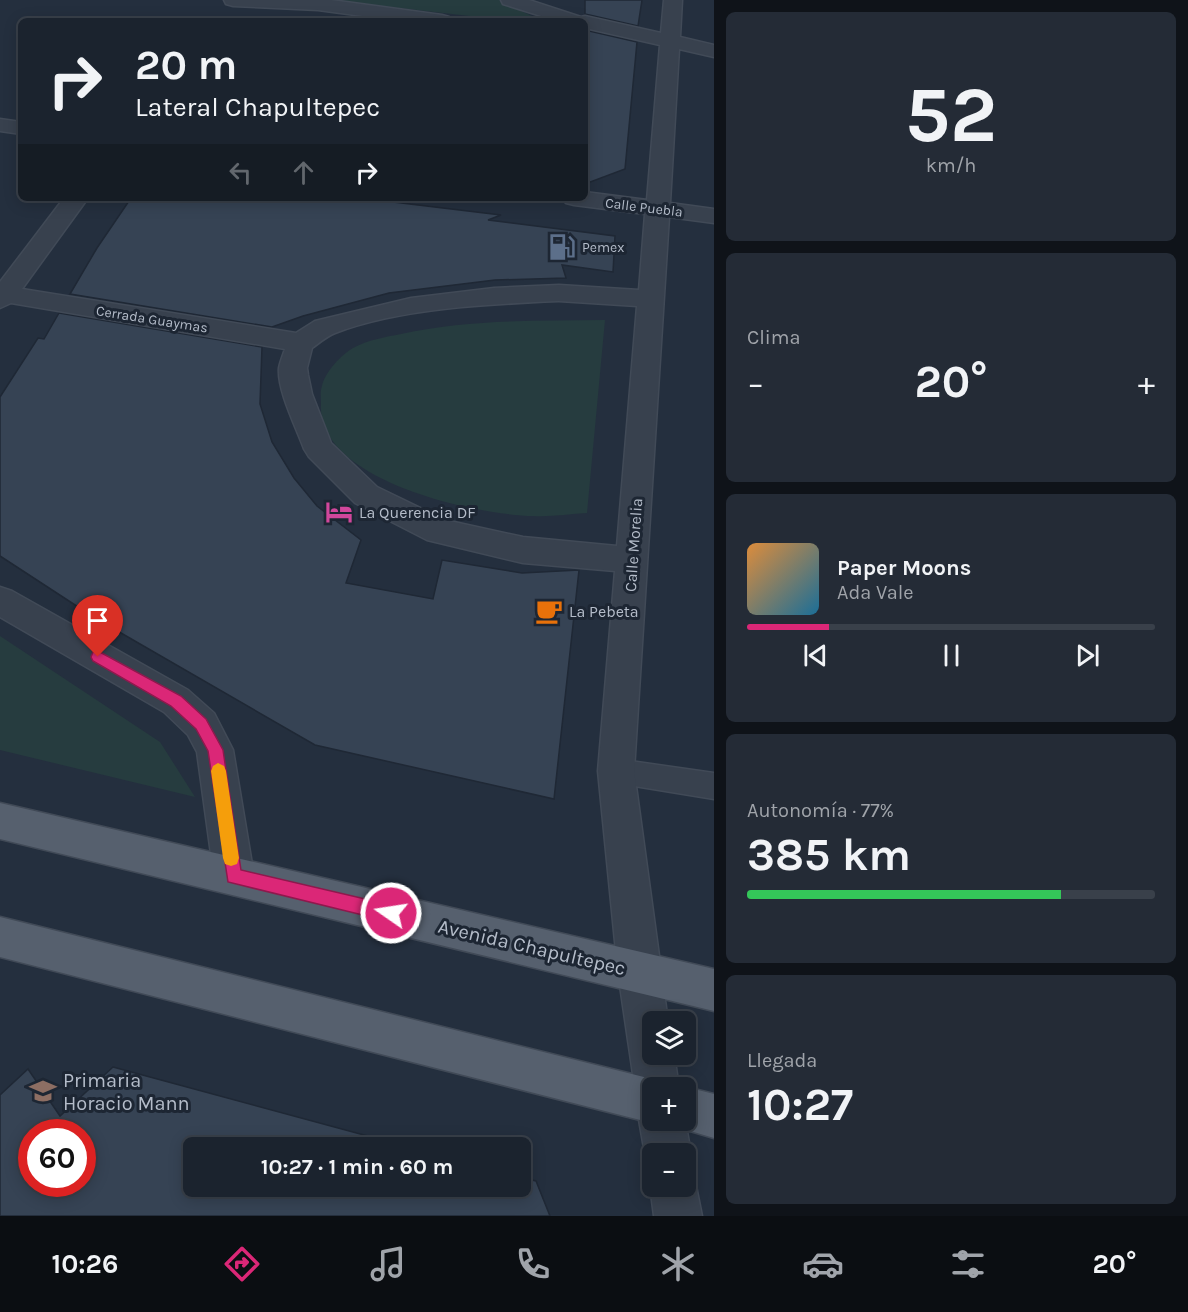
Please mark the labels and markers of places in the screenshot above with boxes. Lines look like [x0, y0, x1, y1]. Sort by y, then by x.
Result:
fuel station icon: Pemex [547, 232, 577, 262]
place label: Pemex [582, 239, 624, 256]
hotel icon: La Querencia DF [324, 497, 354, 527]
place label: La Querencia DF [359, 503, 476, 522]
pin [72, 595, 123, 657]
cafe icon: La Pebeta [534, 596, 564, 626]
place label: La Pebeta [569, 602, 639, 621]
place label: Primaria Horacio Mann [63, 1069, 190, 1115]
school or university icon: Primaria Horacio Mann [28, 1076, 58, 1106]

